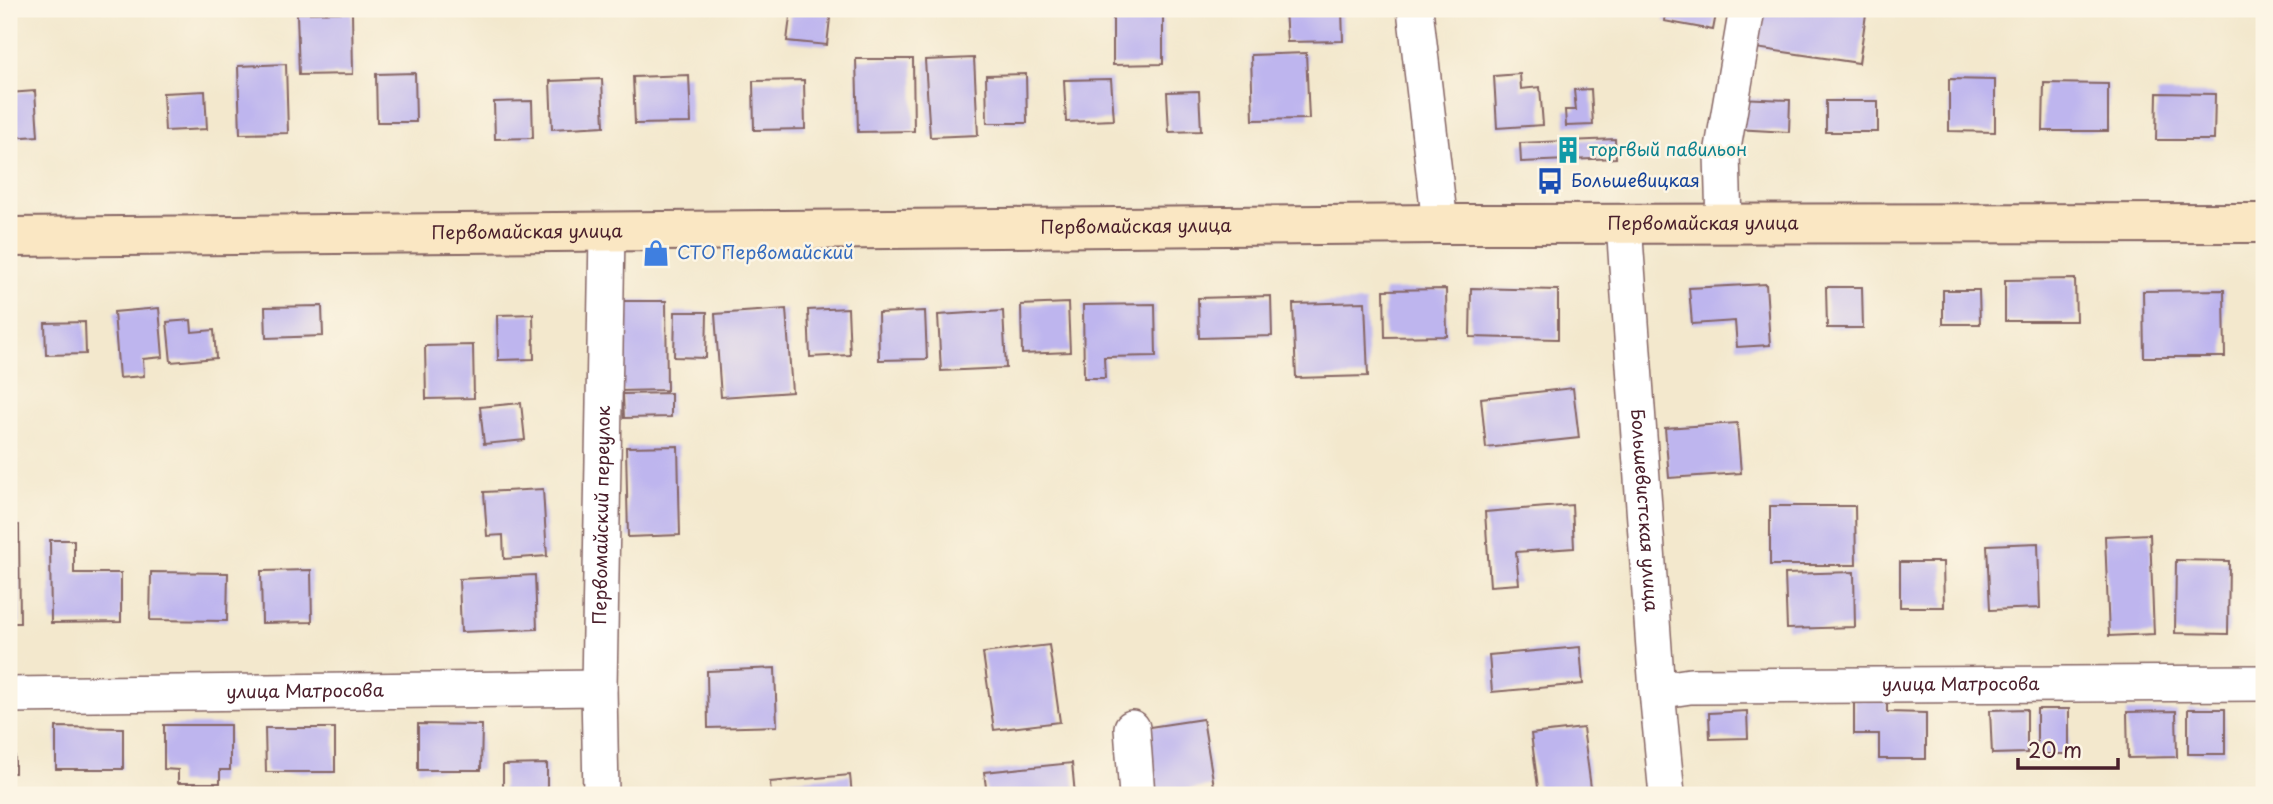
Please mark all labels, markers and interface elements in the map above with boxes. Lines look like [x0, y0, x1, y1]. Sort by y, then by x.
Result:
building icon: торгвый павильон [1553, 135, 1583, 165]
place label: торгвый павильон [1589, 135, 1747, 162]
bus stop icon: Большевицкая [1535, 166, 1565, 196]
place label: Большевицкая [1571, 166, 1700, 193]
street label: Первомайская улица [1607, 209, 1799, 236]
street label: Первомайская улица [1040, 211, 1232, 240]
street label: Первомайская улица [431, 216, 623, 245]
shop icon: СТО Первомайский [641, 238, 671, 268]
place label: СТО Первомайский [677, 238, 854, 265]
street label: Первомайский переулок [585, 405, 616, 625]
street label: Большевистская улица [1625, 408, 1666, 613]
street label: улица Матросова [1882, 669, 2040, 697]
street label: улица Матросова [226, 676, 385, 704]
scale bar [2018, 727, 2117, 771]
text: 20 m [2028, 733, 2082, 765]

